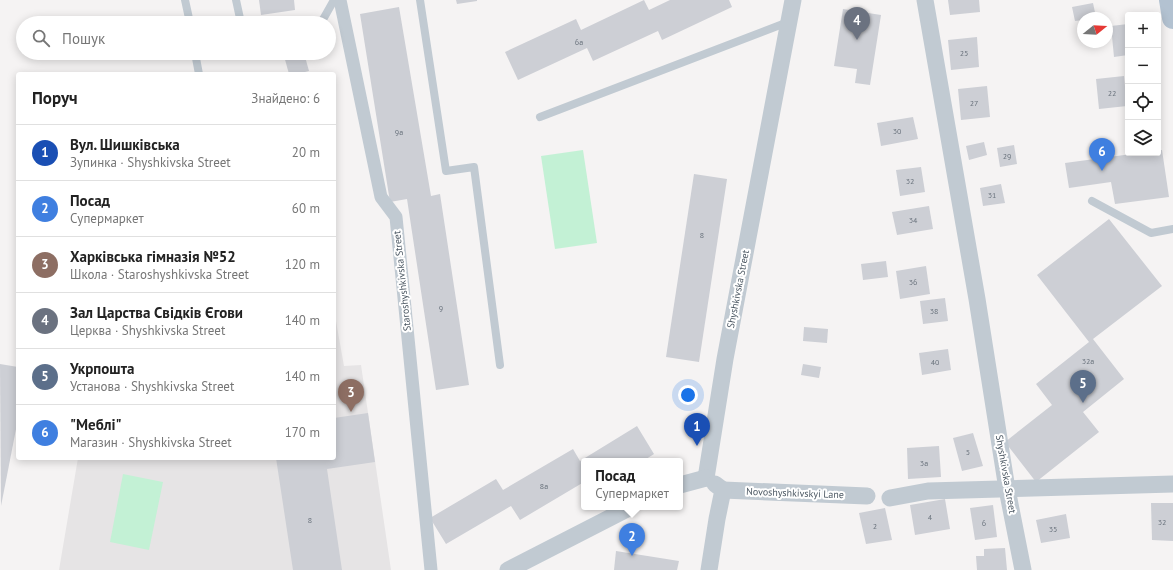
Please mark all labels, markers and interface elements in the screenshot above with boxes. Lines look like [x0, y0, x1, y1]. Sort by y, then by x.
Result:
pin: 4 [844, 7, 870, 40]
north arrow [1077, 12, 1113, 48]
map controls [1125, 12, 1161, 156]
button: + [1125, 12, 1161, 48]
search box [16, 16, 336, 60]
icon: search [30, 27, 52, 49]
text: Пошук [62, 29, 105, 48]
house number: 6а [575, 37, 583, 47]
house number: 25 [960, 48, 968, 58]
button: − [1125, 48, 1161, 84]
button: locate [1125, 84, 1161, 120]
text: Поруч [32, 87, 78, 109]
house number: 22 [1108, 88, 1116, 98]
text: Знайдено: 6 [251, 90, 320, 107]
house number: 27 [970, 98, 978, 108]
button: layers [1125, 120, 1161, 156]
house number: 30 [893, 126, 902, 136]
house number: 9а [395, 127, 403, 137]
text: Вул. Шишківська [70, 135, 180, 154]
pin: 6 [1089, 138, 1115, 171]
text: 1 [41, 144, 49, 161]
text: 20 m [292, 144, 320, 161]
house number: 29 [1003, 151, 1011, 161]
text: Зупинка · Shyshkivska Street [70, 154, 231, 171]
house number: 32 [906, 176, 914, 186]
house number: 31 [988, 190, 996, 200]
text: Посад [70, 191, 110, 210]
text: 2 [41, 200, 49, 217]
text: 60 m [292, 200, 320, 217]
text: Супермаркет [70, 210, 144, 227]
house number: 34 [909, 215, 918, 225]
street label: Staroshyshkivska Street [390, 230, 414, 332]
house number: 8 [700, 230, 704, 240]
text: Харківська гімназія №52 [70, 247, 236, 266]
street label: Shyshkivska Street [724, 248, 752, 329]
text: 3 [41, 256, 49, 273]
text: 120 m [285, 256, 320, 273]
text: Школа · Staroshyshkivska Street [70, 266, 249, 283]
house number: 36 [909, 277, 917, 287]
text: Зал Царства Свідків Єгови [70, 303, 243, 322]
house number: 9 [439, 303, 443, 313]
house number: 38 [930, 306, 938, 316]
text: 4 [41, 312, 49, 329]
text: 140 m [285, 312, 320, 329]
text: Церква · Shyshkivska Street [70, 322, 225, 339]
house number: 32а [1082, 356, 1094, 366]
house number: 40 [931, 357, 940, 367]
text: Укрпошта [70, 359, 134, 378]
text: 5 [41, 368, 49, 385]
text: 140 m [285, 368, 320, 385]
pin: 5 [1070, 370, 1096, 403]
text: Установа · Shyshkivska Street [70, 378, 234, 395]
pin: 3 [338, 379, 364, 412]
your location [678, 385, 698, 405]
pin: 1 [684, 413, 710, 446]
text: "Меблі" [70, 415, 122, 434]
text: 6 [41, 424, 49, 441]
text: 170 m [285, 424, 320, 441]
text: Магазин · Shyshkivska Street [70, 434, 232, 451]
street label: Shyshkivska Street [993, 434, 1019, 515]
house number: 5 [966, 447, 970, 457]
popup [581, 458, 683, 510]
house number: 3а [920, 458, 928, 468]
text: Посад [595, 466, 635, 485]
house number: 8а [540, 481, 548, 491]
text: Супермаркет [595, 485, 669, 502]
street label: Novoshyshkivskyi Lane [746, 485, 844, 501]
house number: 4 [928, 512, 933, 522]
house number: 8 [308, 515, 312, 525]
house number: 32 [1158, 517, 1166, 527]
house number: 6 [982, 518, 986, 528]
house number: 2 [873, 521, 877, 531]
pin: 2 [619, 523, 645, 556]
house number: 35 [1049, 524, 1057, 534]

